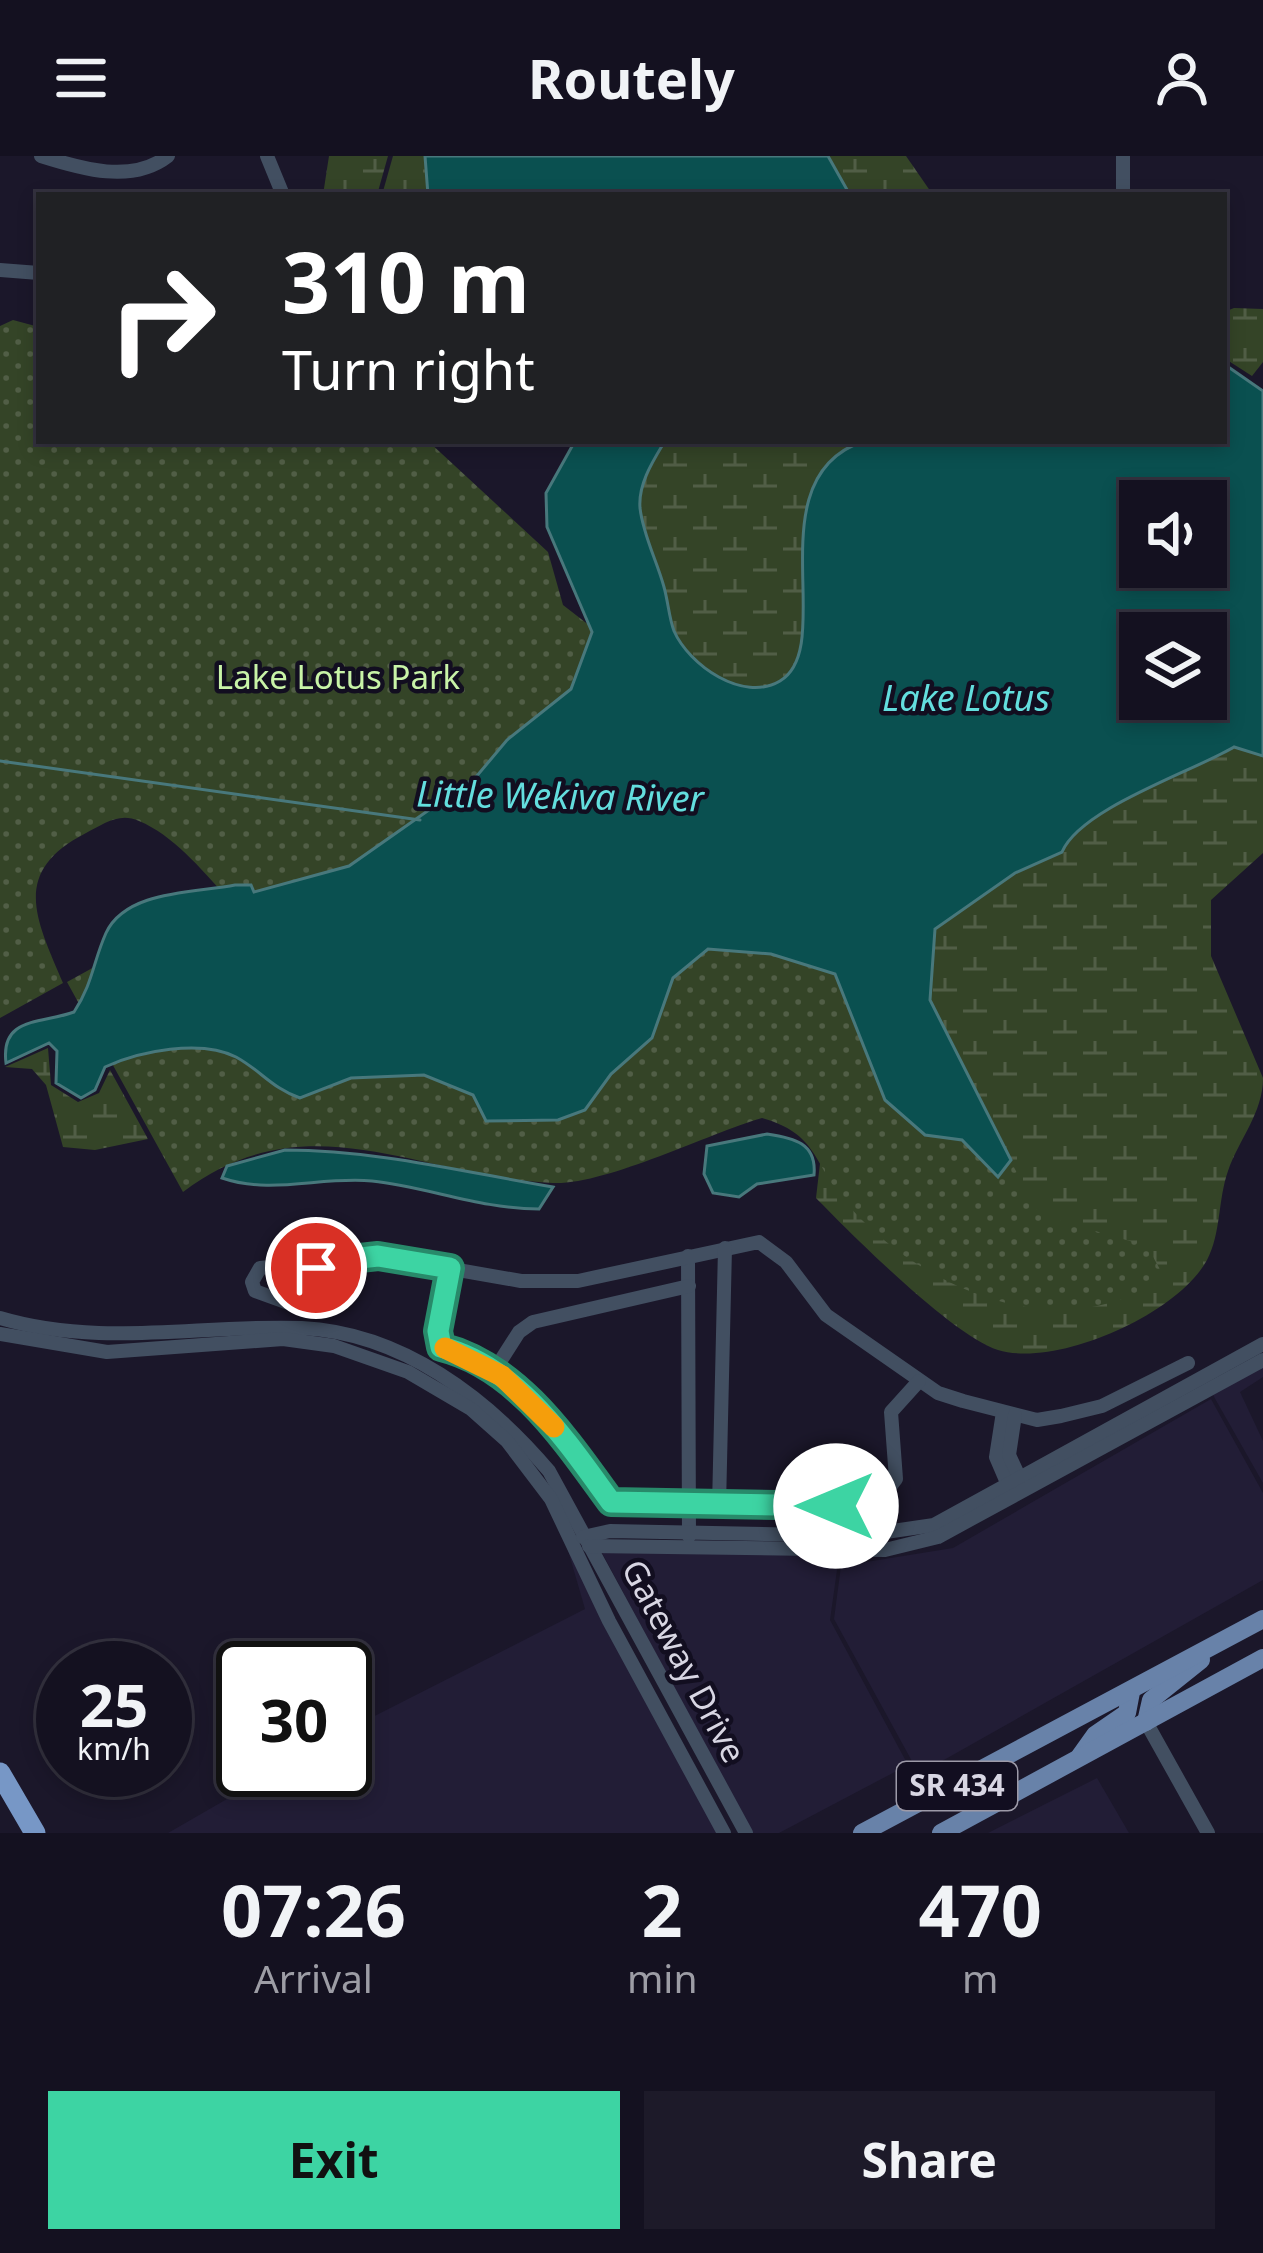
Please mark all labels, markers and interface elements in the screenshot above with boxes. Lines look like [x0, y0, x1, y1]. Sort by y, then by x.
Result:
text: Routely [528, 41, 735, 115]
icon: menu [48, 45, 114, 111]
icon: person [1149, 45, 1215, 111]
text: 310 m [282, 223, 530, 338]
icon: right [84, 240, 240, 396]
text: Turn right [282, 332, 535, 406]
map controls [1119, 480, 1227, 720]
button: sound [1119, 480, 1227, 588]
button: layers [1119, 612, 1227, 720]
park label: Lake Lotus Park [216, 654, 461, 699]
water label: Lake Lotus [882, 673, 1050, 722]
water label: Little Wekiva River [416, 768, 706, 823]
pin [265, 1217, 367, 1319]
icon: arrive [283, 1235, 349, 1301]
position arrow [773, 1443, 899, 1569]
street label: Gateway Drive [612, 1551, 757, 1770]
speed limit sign: 30 [216, 1641, 372, 1797]
text: 25 [80, 1663, 148, 1745]
text: km/h [77, 1728, 151, 1769]
road number: SR 434 [897, 1762, 1017, 1810]
text: 07:26 [221, 1860, 406, 1958]
text: 2 [642, 1860, 683, 1958]
text: 470 [918, 1860, 1042, 1958]
text: Arrival [254, 1951, 373, 2004]
text: min [627, 1951, 698, 2004]
text: m [962, 1951, 998, 2004]
button: Exit [48, 2091, 620, 2229]
button: Share [644, 2091, 1215, 2229]

